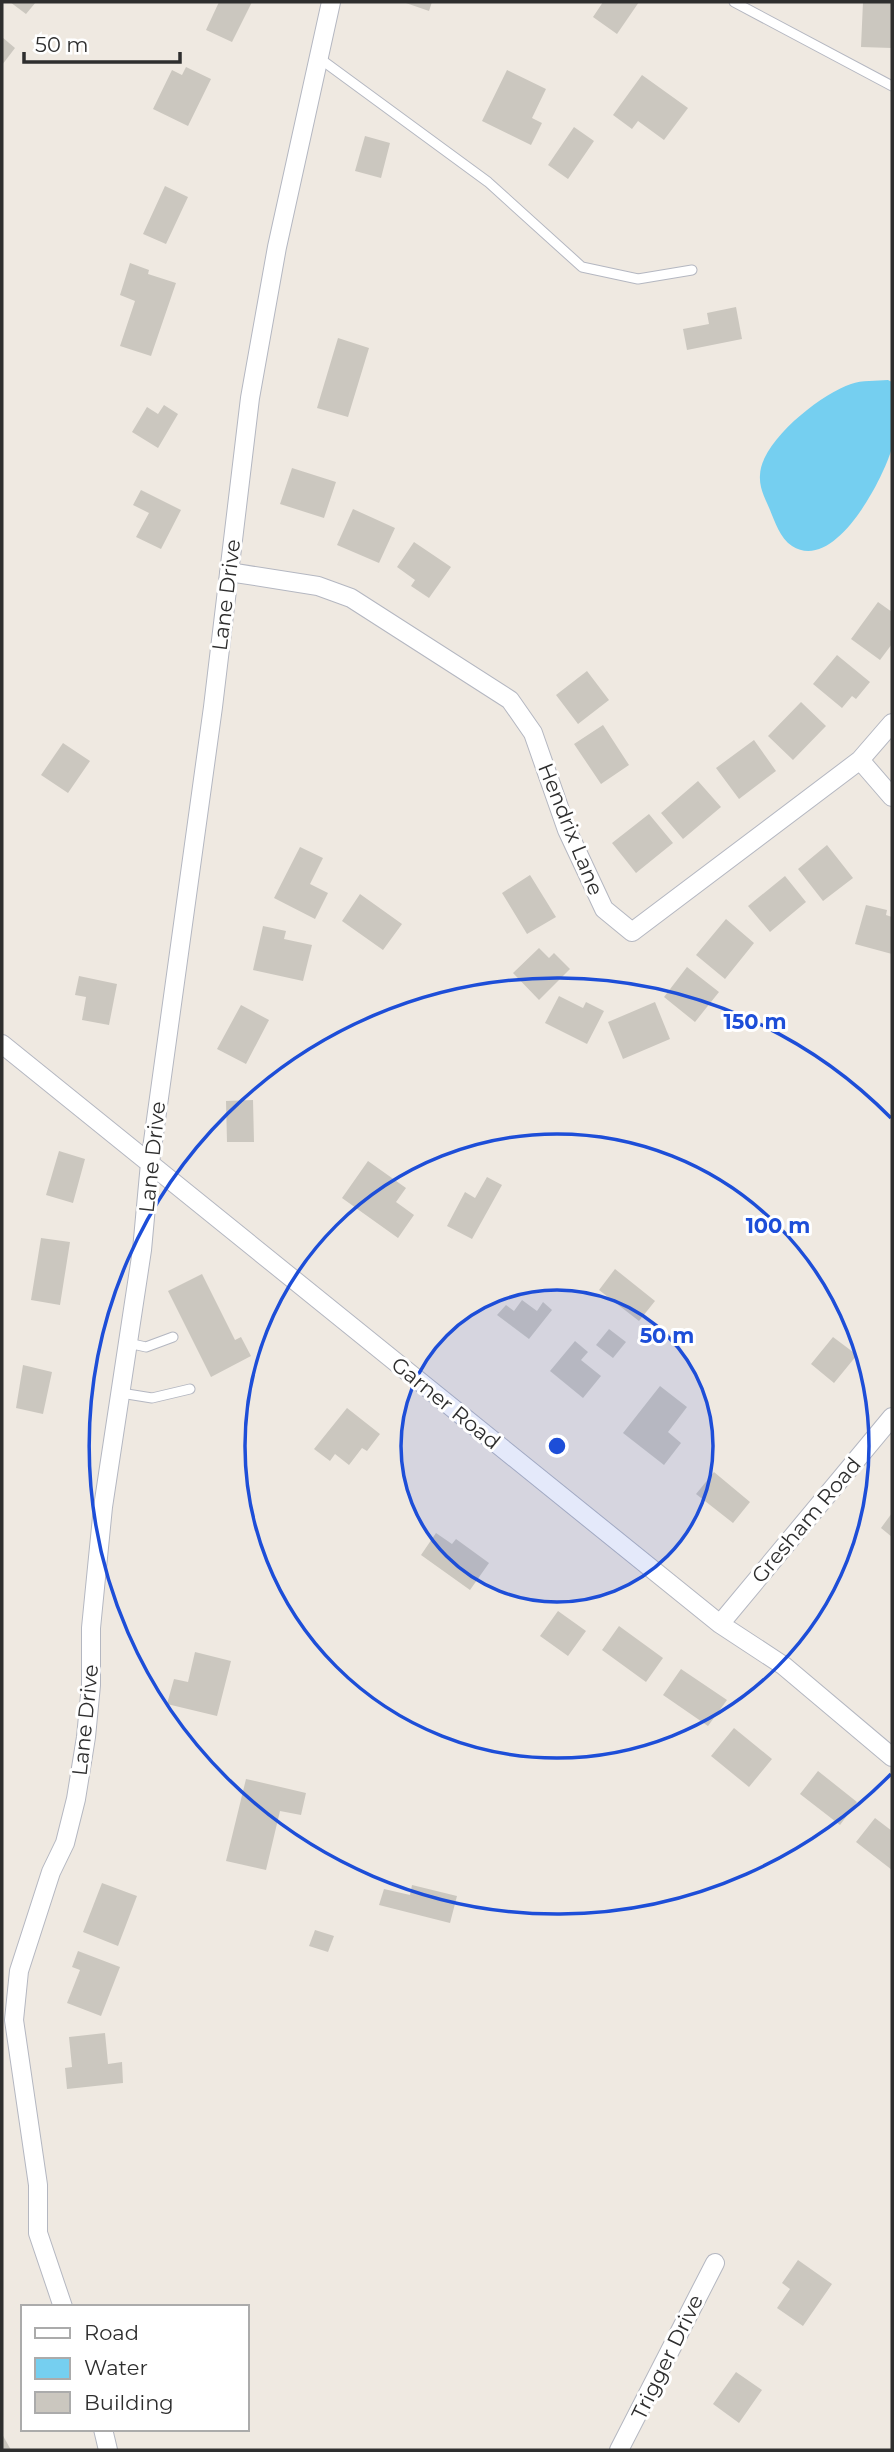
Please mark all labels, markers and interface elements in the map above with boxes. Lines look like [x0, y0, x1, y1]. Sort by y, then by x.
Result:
scale bar [24, 21, 180, 65]
text: 50 m [35, 32, 89, 57]
street label: Lane Drive [207, 538, 245, 652]
street label: Hendrix Lane [533, 759, 609, 899]
text: 150 m [724, 1009, 786, 1034]
street label: Lane Drive [134, 1100, 170, 1214]
text: 100 m [746, 1213, 810, 1238]
text: 50 m [640, 1323, 694, 1348]
street label: Garner Road [387, 1352, 505, 1454]
centre of rings [545, 1434, 569, 1458]
street label: Gresham Road [746, 1452, 866, 1588]
street label: Lane Drive [67, 1663, 103, 1777]
street label: Trigger Drive [626, 2290, 708, 2424]
legend [21, 2305, 248, 2431]
text: Road [84, 2320, 139, 2345]
text: Water [84, 2355, 148, 2380]
text: Building [84, 2390, 174, 2415]

